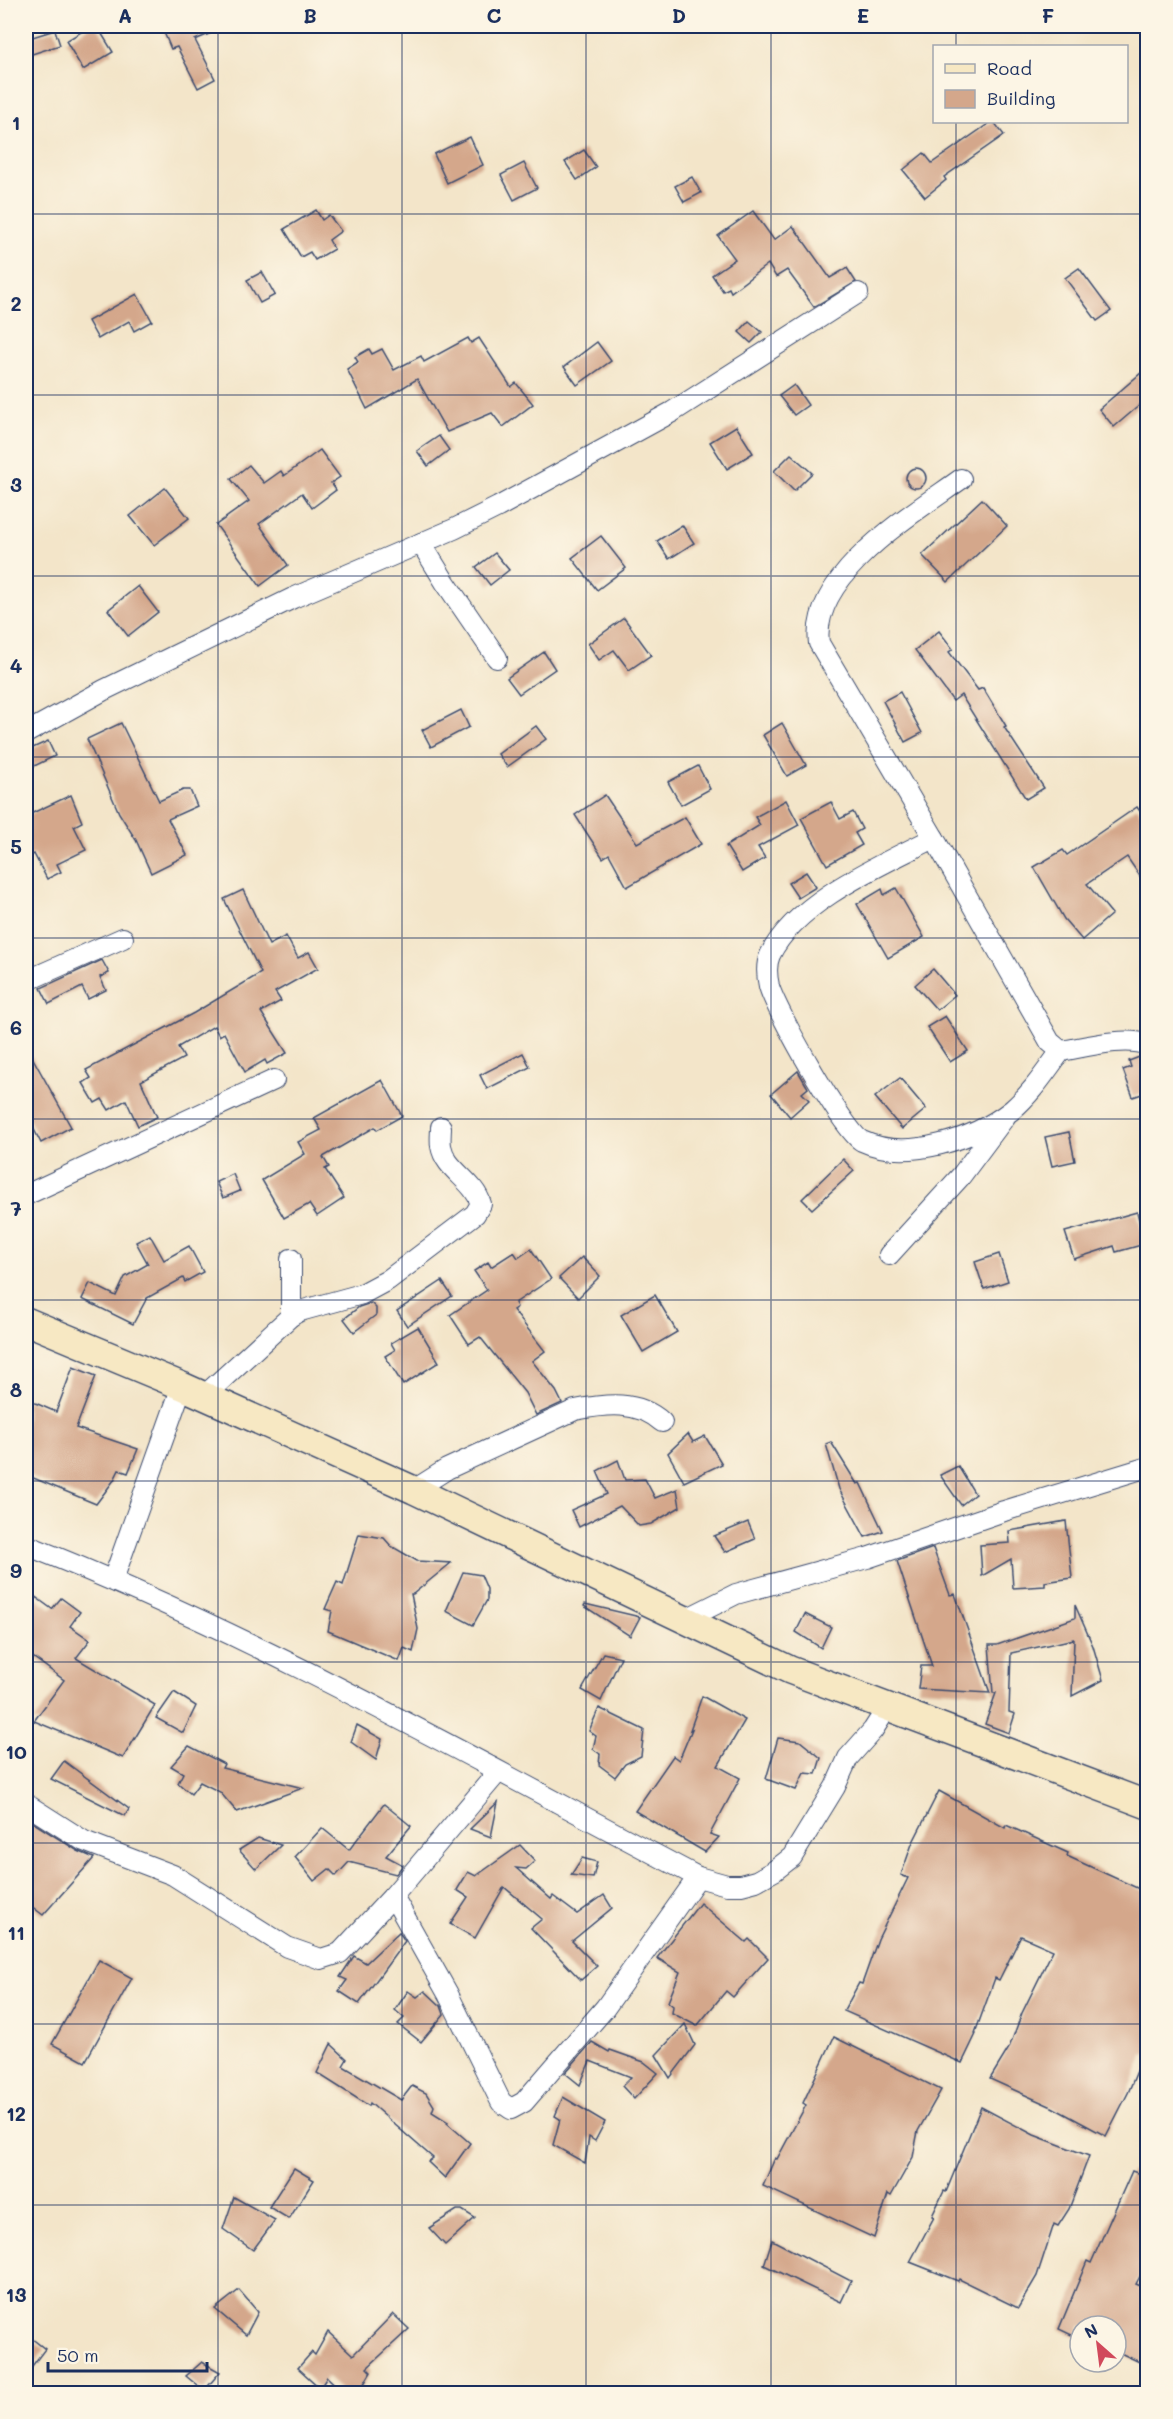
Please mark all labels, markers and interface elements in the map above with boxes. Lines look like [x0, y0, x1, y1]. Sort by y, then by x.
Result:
text: A [118, 2, 132, 28]
text: B [303, 2, 317, 28]
text: C [487, 2, 502, 28]
text: D [672, 2, 686, 28]
text: E [857, 2, 869, 28]
text: F [1042, 2, 1055, 28]
legend [933, 45, 1128, 123]
text: Road [987, 56, 1032, 80]
text: Building [987, 86, 1055, 110]
text: 1 [12, 109, 20, 135]
text: 2 [10, 290, 22, 316]
text: 3 [10, 471, 22, 497]
text: 4 [10, 652, 23, 678]
text: 5 [10, 833, 22, 859]
text: 6 [10, 1014, 22, 1040]
text: 7 [10, 1195, 22, 1221]
text: 8 [10, 1376, 22, 1402]
text: 9 [10, 1557, 22, 1583]
text: 10 [5, 1738, 27, 1764]
text: 11 [7, 1919, 25, 1945]
text: 12 [6, 2100, 26, 2126]
text: 13 [6, 2281, 26, 2307]
north arrow [1068, 2314, 1128, 2374]
text: N [1080, 2318, 1101, 2342]
scale bar [48, 2335, 207, 2373]
text: 50 m [57, 2343, 99, 2367]

